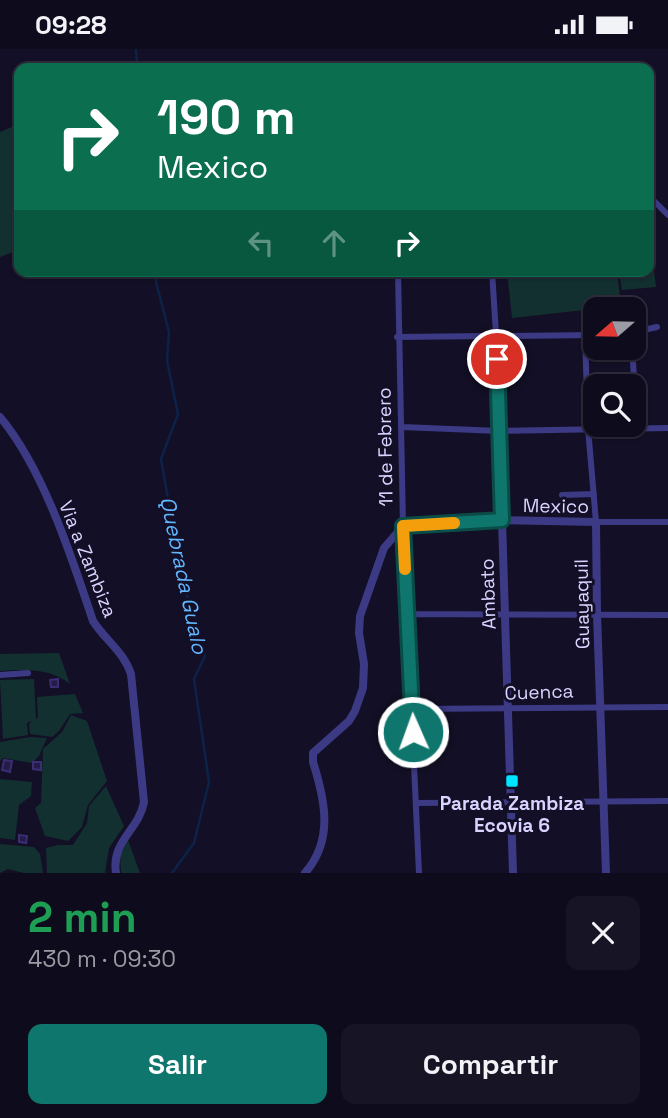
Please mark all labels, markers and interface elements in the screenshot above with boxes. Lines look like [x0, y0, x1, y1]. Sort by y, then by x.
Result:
text: 09:28 [35, 8, 107, 42]
text: 190 m [157, 86, 295, 148]
icon: right [42, 91, 133, 182]
text: Mexico [157, 147, 268, 187]
icon: left [242, 224, 280, 262]
icon: ahead [315, 224, 353, 262]
icon: right [388, 224, 426, 262]
north arrow [583, 297, 646, 361]
map controls [583, 297, 646, 437]
pin [467, 329, 527, 389]
icon: arrive [478, 340, 516, 378]
button: search [583, 374, 646, 437]
street label: 11 de Febrero [371, 387, 399, 507]
street label: Mexico [523, 493, 589, 519]
water label: Quebrada Gualo [154, 494, 214, 657]
street label: Via a Zambiza [53, 497, 123, 621]
street label: Ambato [474, 558, 502, 630]
street label: Guayaquil [569, 559, 595, 649]
street label: Cuenca [504, 678, 574, 706]
position arrow [376, 695, 450, 769]
marker: Parada Zambiza Ecovia 6 [504, 773, 520, 789]
place label: Parada Zambiza Ecovia 6 [440, 791, 584, 838]
text: 2 min [28, 891, 137, 944]
button: close [566, 896, 640, 970]
text: 430 m · 09:30 [28, 944, 176, 974]
button: Salir [28, 1024, 327, 1104]
button: Compartir [341, 1024, 640, 1104]

